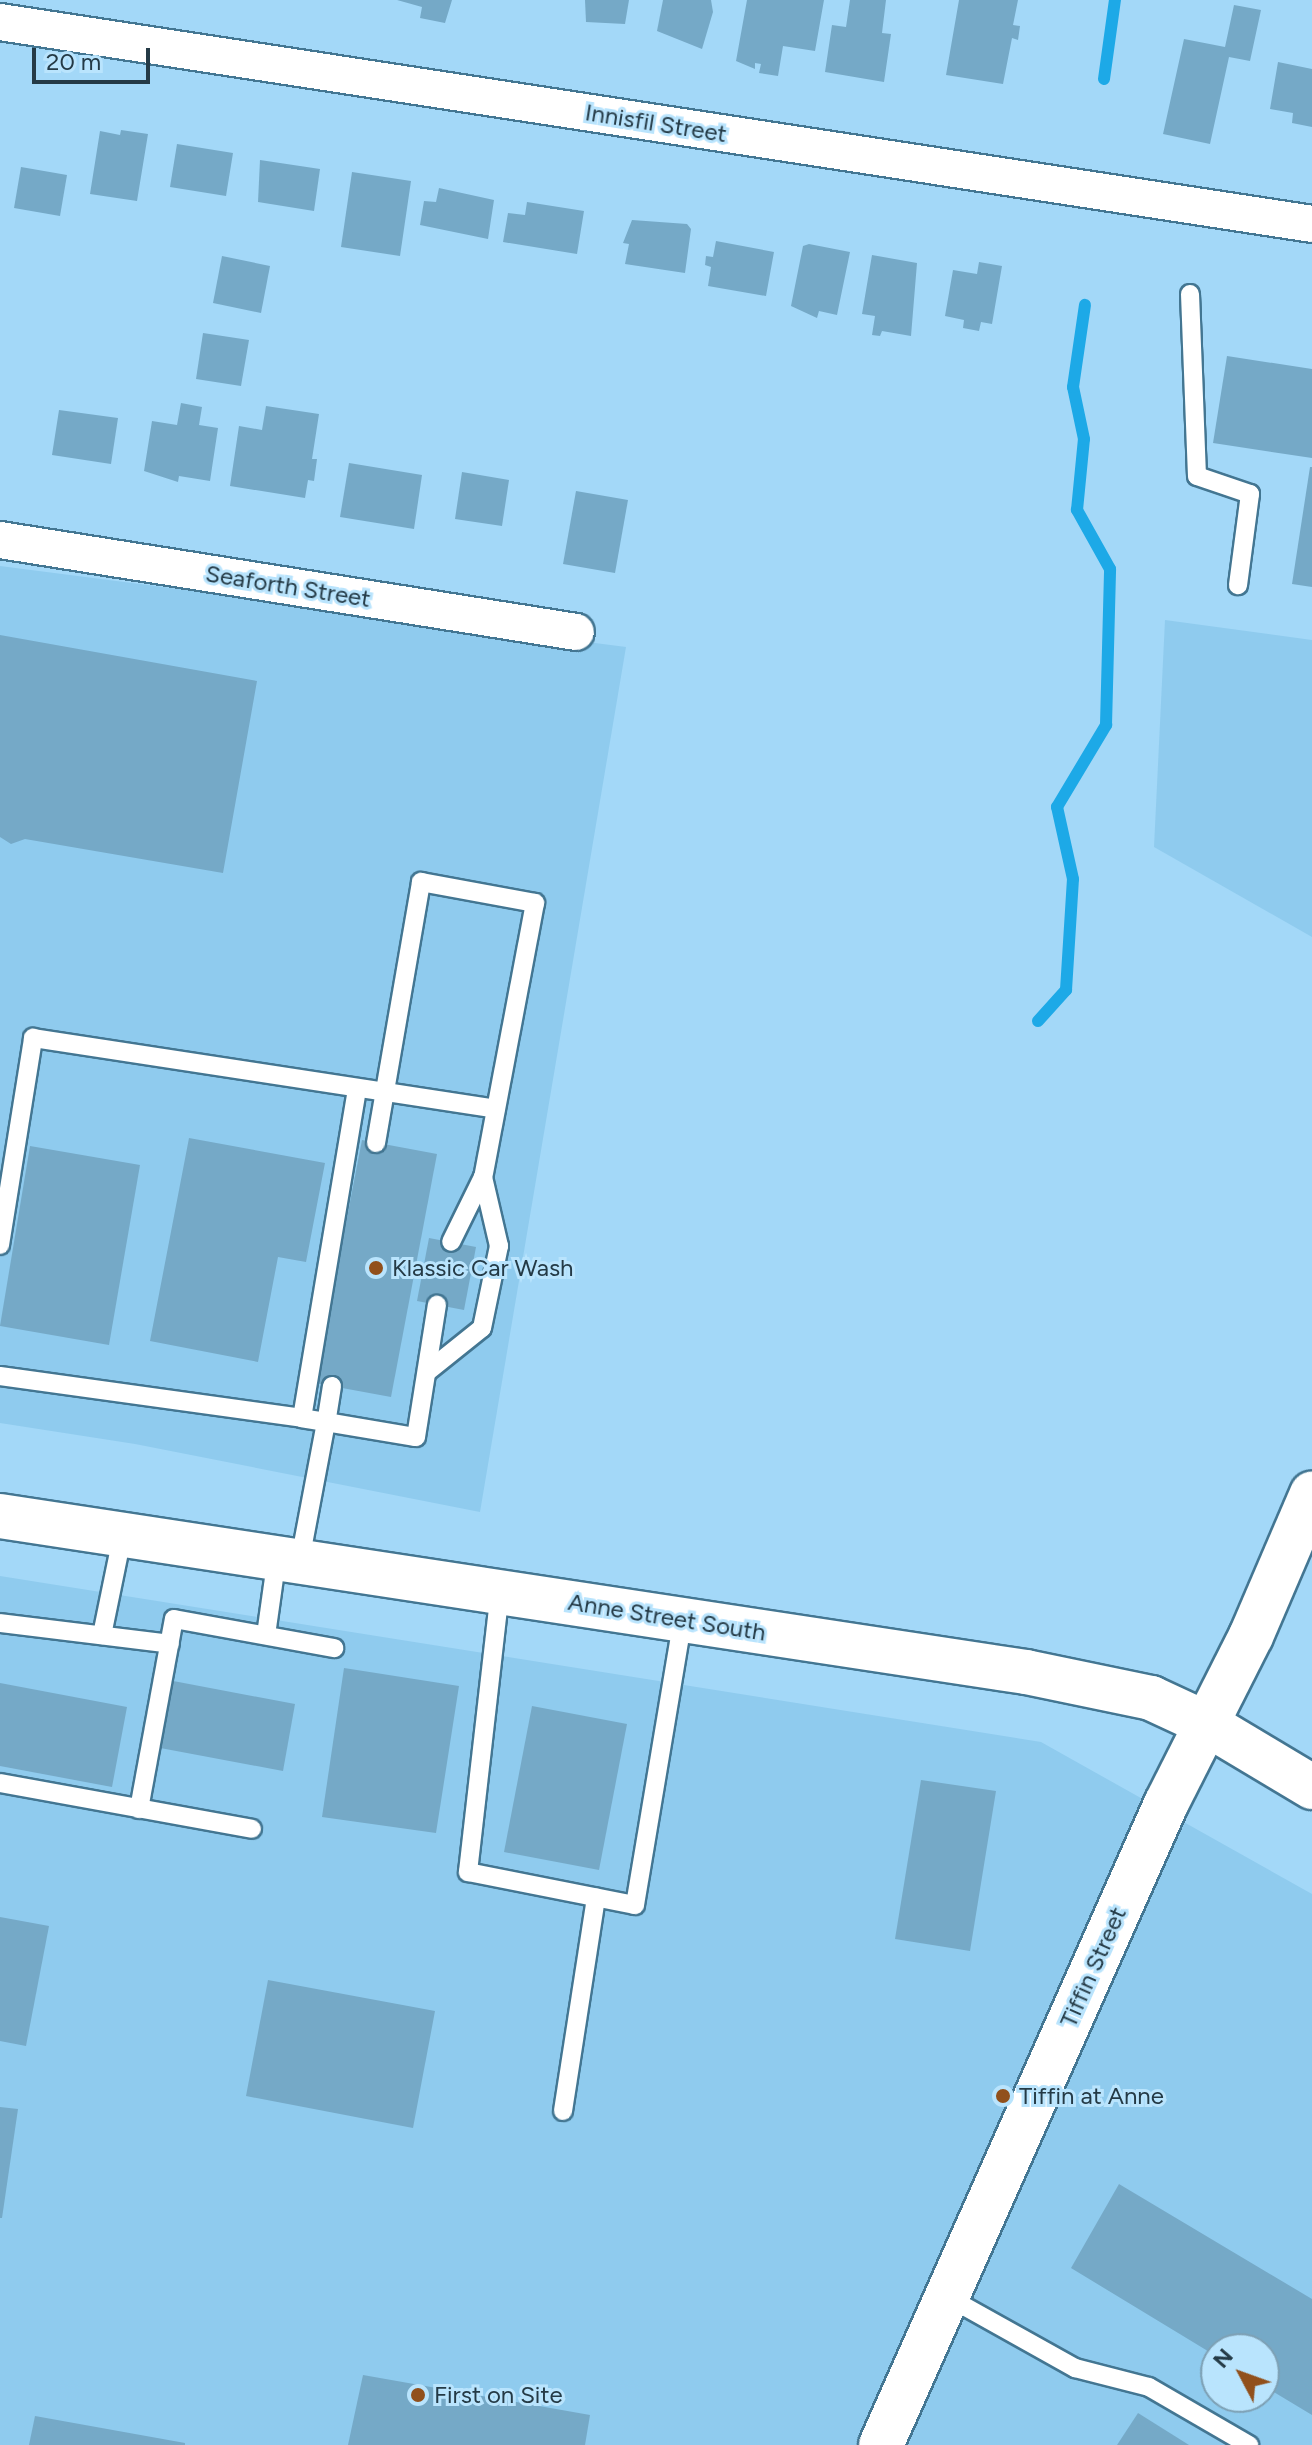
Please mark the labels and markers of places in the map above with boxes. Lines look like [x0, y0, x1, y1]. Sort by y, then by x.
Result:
place label: Klassic Car Wash [392, 1254, 573, 1282]
marker: Klassic Car Wash [367, 1259, 385, 1277]
place label: Tiffin at Anne [1019, 2082, 1164, 2110]
marker: Tiffin at Anne [994, 2087, 1012, 2105]
place label: First on Site [434, 2381, 563, 2409]
marker: First on Site [409, 2386, 427, 2404]

